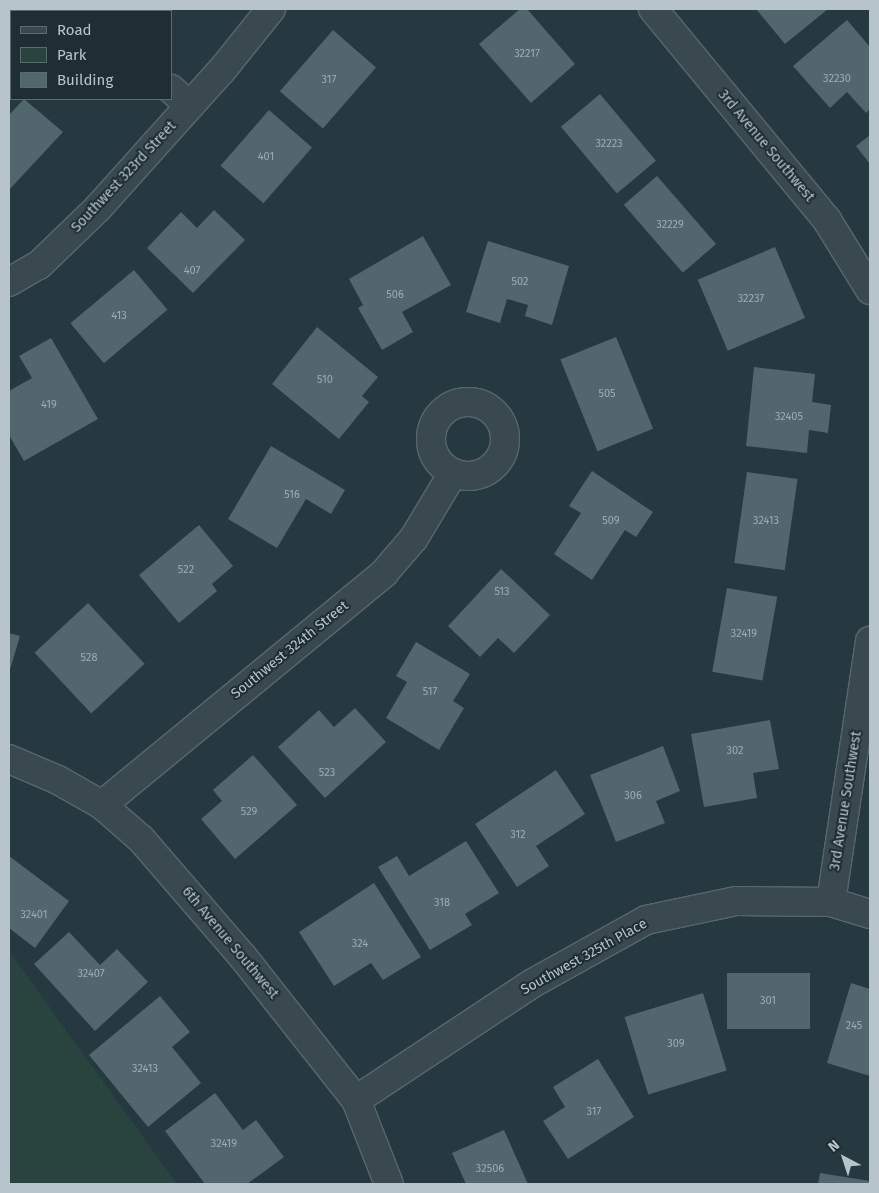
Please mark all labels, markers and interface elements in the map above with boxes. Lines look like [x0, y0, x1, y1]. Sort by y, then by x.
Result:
legend [10, 10, 172, 100]
text: Road [57, 21, 92, 39]
text: Park [57, 46, 87, 64]
house number: 32217 [514, 47, 540, 61]
text: Building [57, 71, 113, 89]
house number: 32230 [823, 72, 851, 86]
house number: 317 [322, 73, 336, 87]
street label: 3rd Avenue Southwest [714, 87, 818, 205]
street label: Southwest 323rd Street [68, 118, 180, 236]
house number: 32223 [595, 137, 623, 151]
house number: 401 [258, 150, 274, 164]
house number: 32229 [656, 218, 684, 232]
house number: 407 [184, 264, 200, 278]
house number: 502 [512, 275, 528, 289]
house number: 506 [386, 288, 404, 302]
house number: 32237 [738, 292, 764, 306]
house number: 413 [111, 309, 127, 323]
house number: 510 [317, 373, 333, 387]
house number: 505 [598, 387, 616, 401]
house number: 419 [41, 398, 57, 412]
house number: 32405 [775, 410, 803, 424]
house number: 516 [284, 488, 300, 502]
house number: 509 [602, 514, 620, 528]
house number: 32413 [753, 514, 779, 528]
house number: 522 [178, 563, 194, 577]
house number: 513 [494, 585, 510, 599]
street label: Southwest 324th Street [228, 598, 352, 702]
house number: 32419 [731, 627, 757, 641]
house number: 528 [81, 651, 97, 665]
house number: 517 [423, 685, 437, 699]
street label: 3rd Avenue Southwest [827, 730, 865, 872]
house number: 302 [727, 744, 743, 758]
house number: 523 [319, 766, 335, 780]
house number: 306 [624, 789, 642, 803]
house number: 529 [241, 805, 257, 819]
house number: 312 [510, 828, 526, 842]
street label: 6th Avenue Southwest [178, 884, 282, 1002]
house number: 318 [434, 896, 450, 910]
house number: 32401 [20, 908, 48, 922]
street label: Southwest 325th Place [518, 915, 650, 999]
house number: 324 [352, 937, 368, 951]
house number: 32407 [77, 967, 105, 981]
house number: 301 [760, 994, 776, 1008]
house number: 245 [846, 1019, 862, 1033]
house number: 309 [667, 1037, 685, 1051]
house number: 32413 [132, 1062, 158, 1076]
house number: 317 [587, 1105, 601, 1119]
north arrow [819, 1133, 869, 1183]
house number: 32419 [211, 1137, 237, 1151]
text: N [825, 1137, 843, 1156]
house number: 32506 [476, 1162, 504, 1176]

